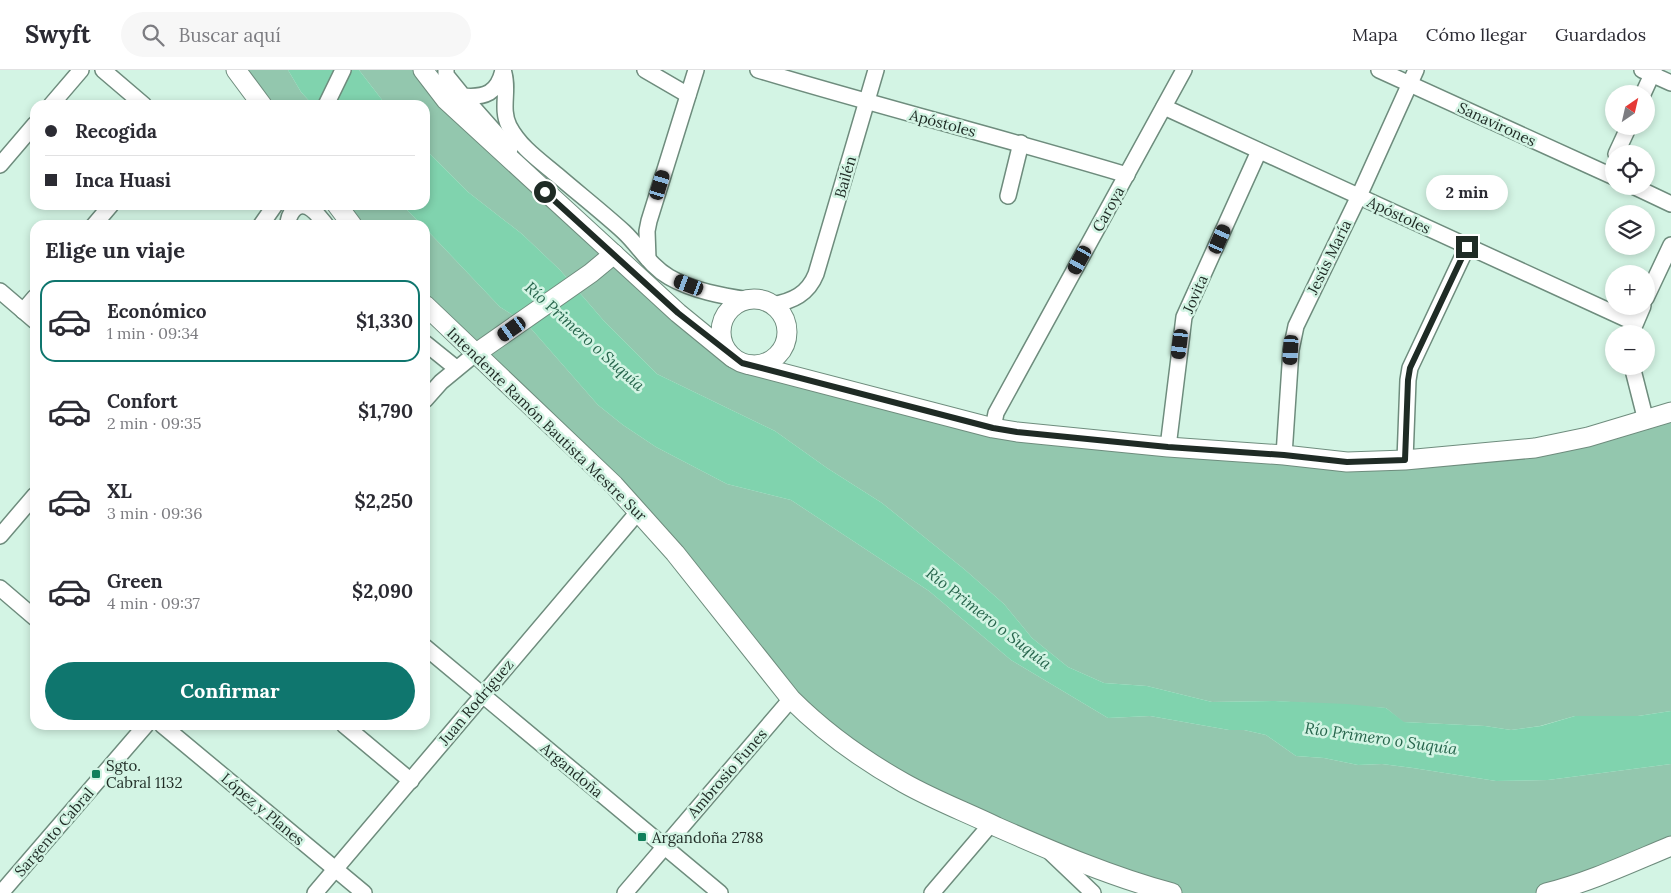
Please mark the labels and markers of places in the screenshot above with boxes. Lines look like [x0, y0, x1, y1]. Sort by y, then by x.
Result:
place label: Sgto. Cabral 1132 [106, 756, 182, 792]
marker: Sgto. Cabral 1132 [90, 768, 102, 780]
place label: Argandoña 2788 [651, 828, 763, 847]
marker: Argandoña 2788 [636, 831, 648, 843]

